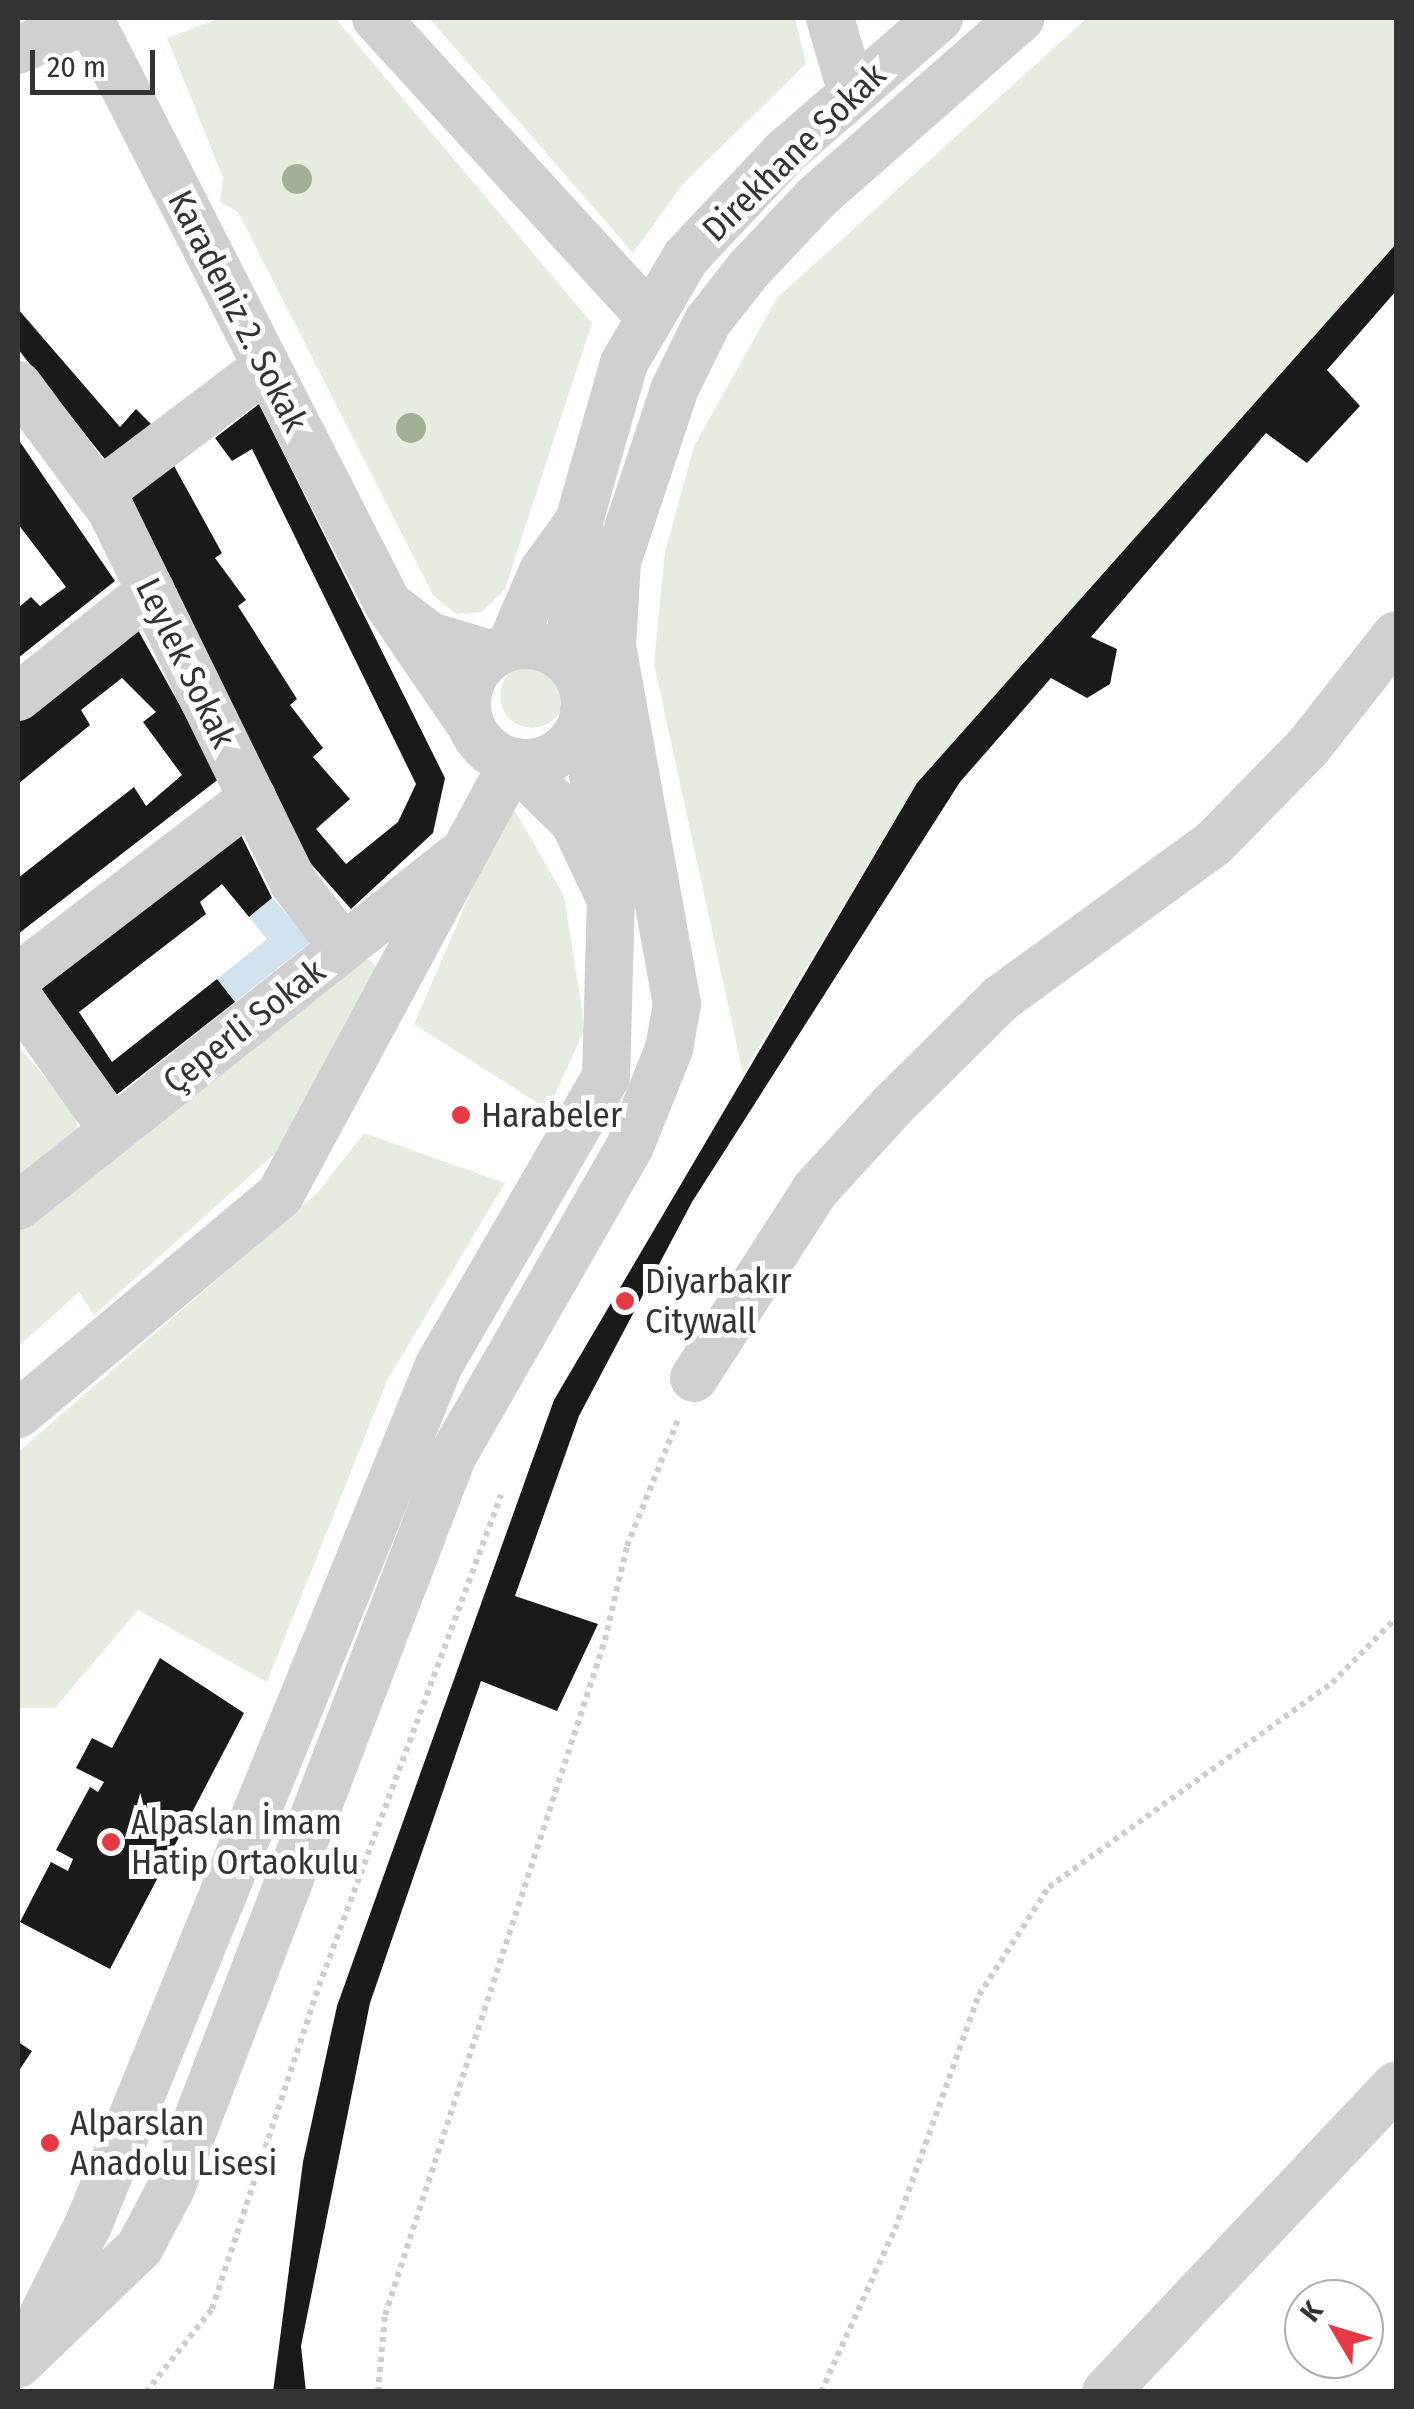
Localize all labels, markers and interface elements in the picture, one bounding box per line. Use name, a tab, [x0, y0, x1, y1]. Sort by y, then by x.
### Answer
scale bar	[35, 30, 160, 92]
text: 20 m	[47, 49, 106, 85]
street label: Direkhane Sokak	[694, 54, 894, 250]
street label: Karadeniz 2. Sokak	[159, 183, 317, 439]
street label: Leylek Sokak	[127, 571, 245, 755]
street label: Çeperli Sokak	[155, 950, 333, 1102]
place label: Harabeler	[481, 1094, 622, 1136]
marker: Harabeler	[450, 1104, 472, 1126]
place label: Diyarbakır Citywall	[645, 1260, 791, 1342]
marker: Diyarbakır Citywall	[614, 1290, 636, 1312]
place label: Alpaslan İmam Hatip Ortaokulu	[131, 1801, 359, 1883]
marker: Alpaslan İmam Hatip Ortaokulu	[100, 1831, 122, 1853]
place label: Alparslan Anadolu Lisesi	[70, 2102, 277, 2184]
marker: Alparslan Anadolu Lisesi	[39, 2132, 61, 2154]
north arrow	[1284, 2279, 1384, 2379]
text: K	[1294, 2295, 1330, 2328]

